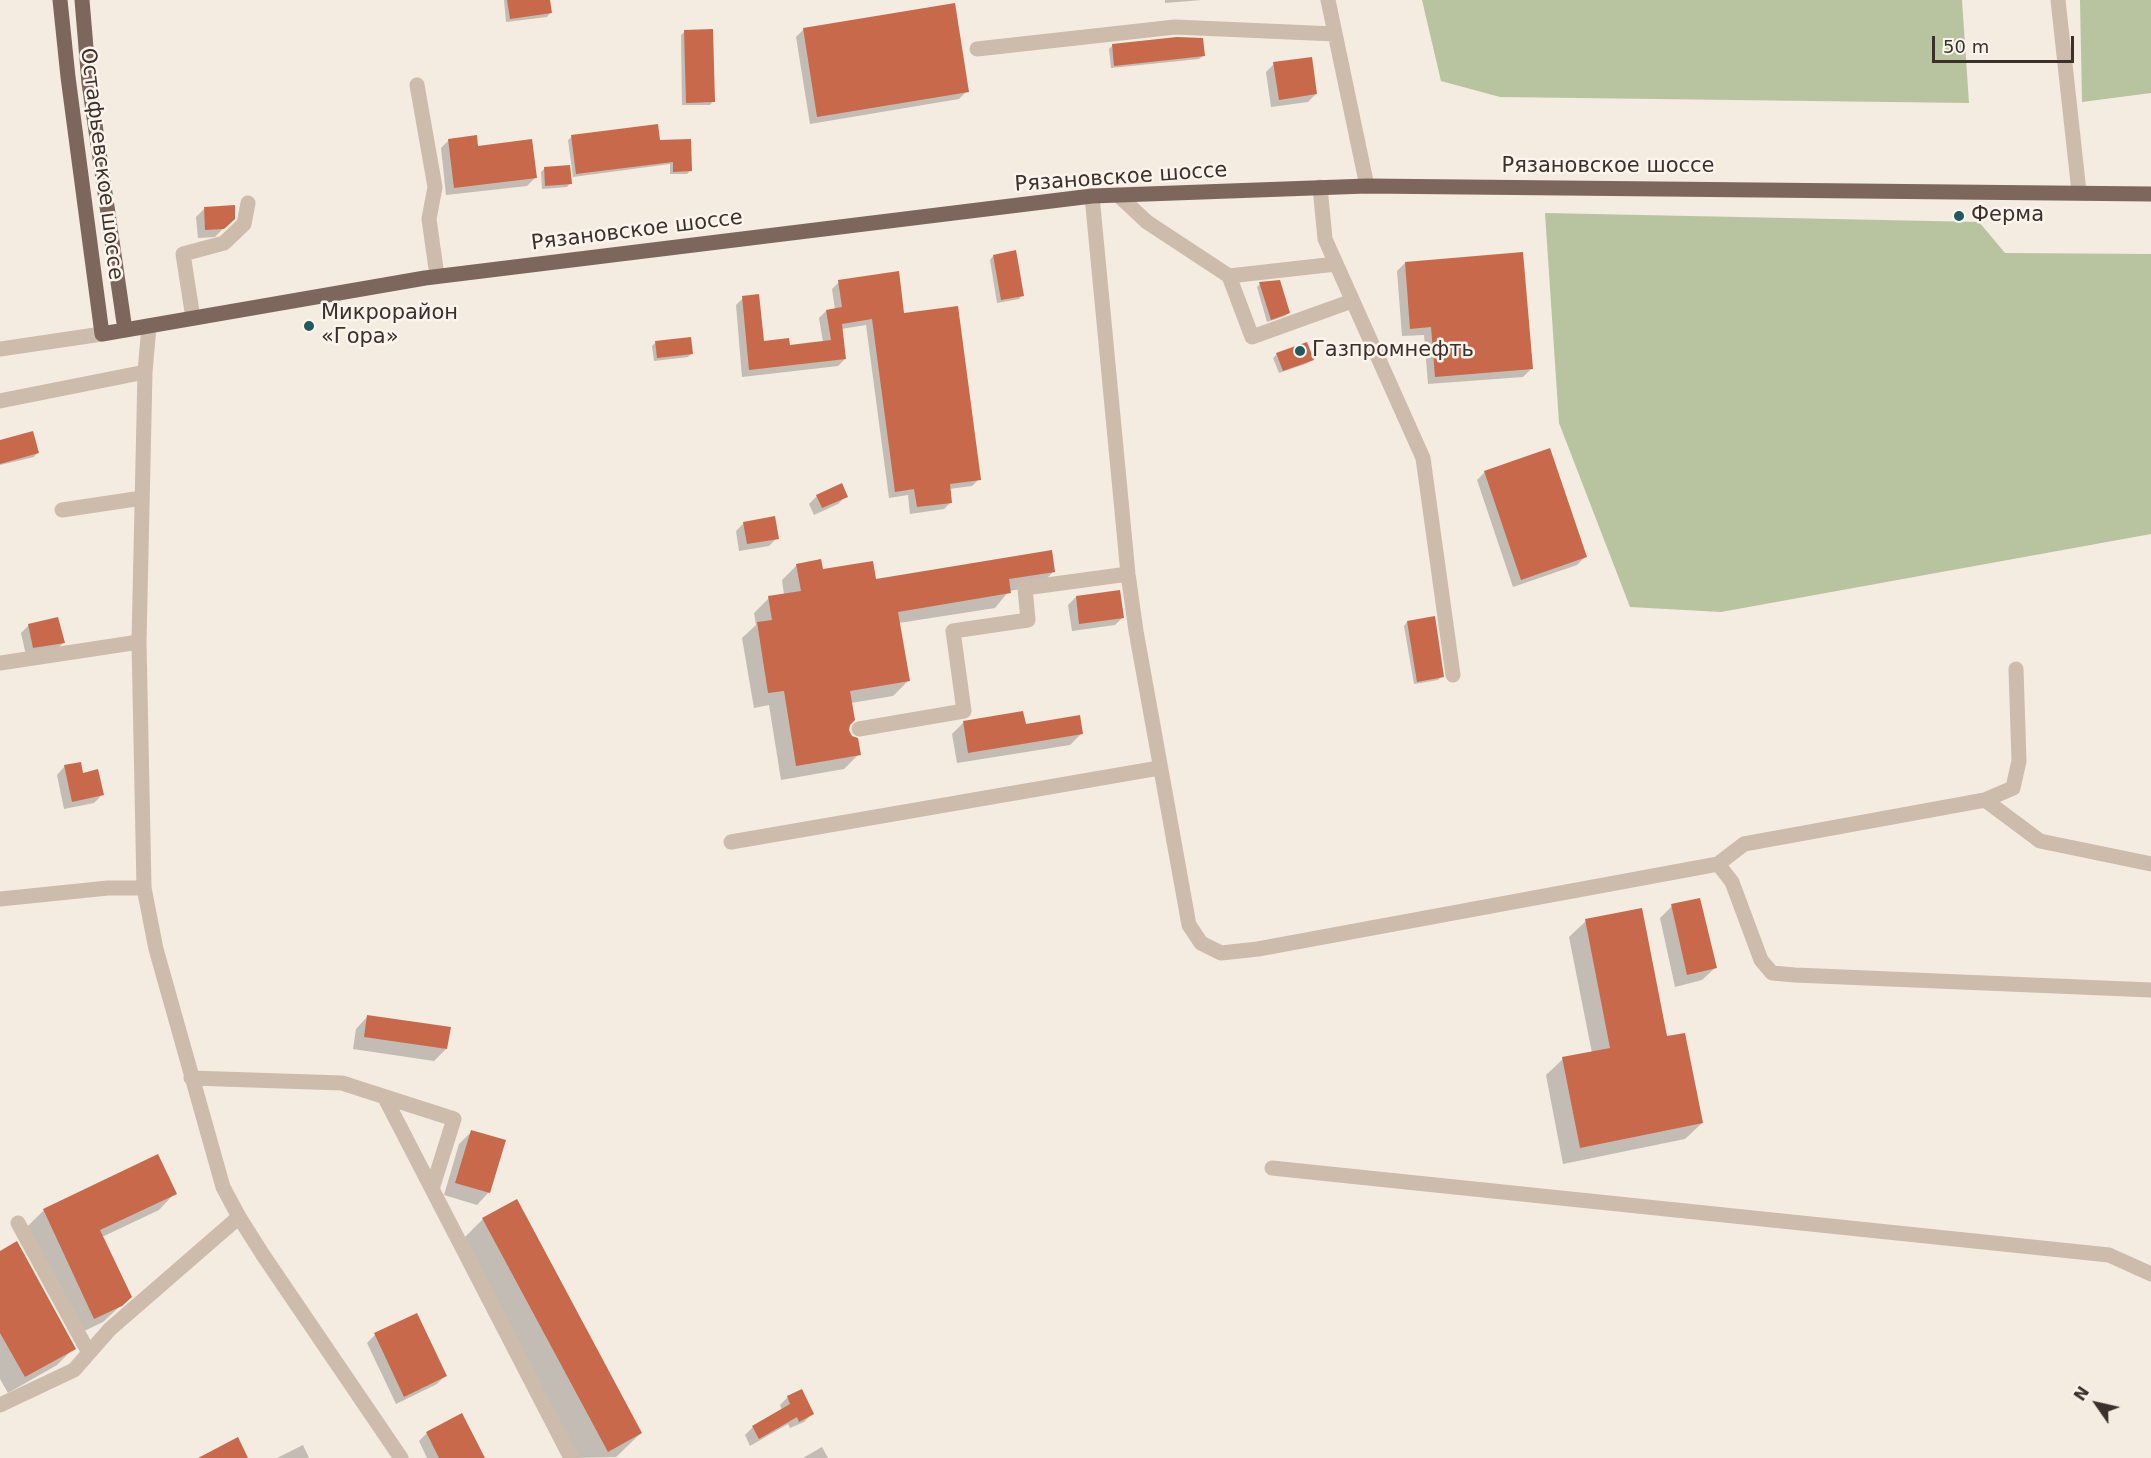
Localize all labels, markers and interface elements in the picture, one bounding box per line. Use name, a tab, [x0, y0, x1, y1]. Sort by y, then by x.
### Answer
scale bar	[1935, 24, 2078, 62]
text: 50 m	[1943, 36, 1989, 57]
street label: Остафьевское шоссе	[74, 47, 128, 281]
street label: Рязановское шоссе	[1501, 154, 1715, 180]
street label: Рязановское шоссе	[1014, 158, 1228, 198]
place label: Ферма	[1971, 203, 2044, 229]
street label: Рязановское шоссе	[530, 206, 744, 256]
marker: Ферма	[1952, 209, 1966, 223]
place label: Микрорайон «Гора»	[321, 301, 458, 351]
marker: Микрорайон «Гора»	[302, 319, 316, 333]
place label: Газпромнефть	[1312, 338, 1474, 364]
marker: Газпромнефть	[1293, 344, 1307, 358]
north arrow	[2067, 1374, 2127, 1434]
text: N	[2070, 1383, 2093, 1405]

